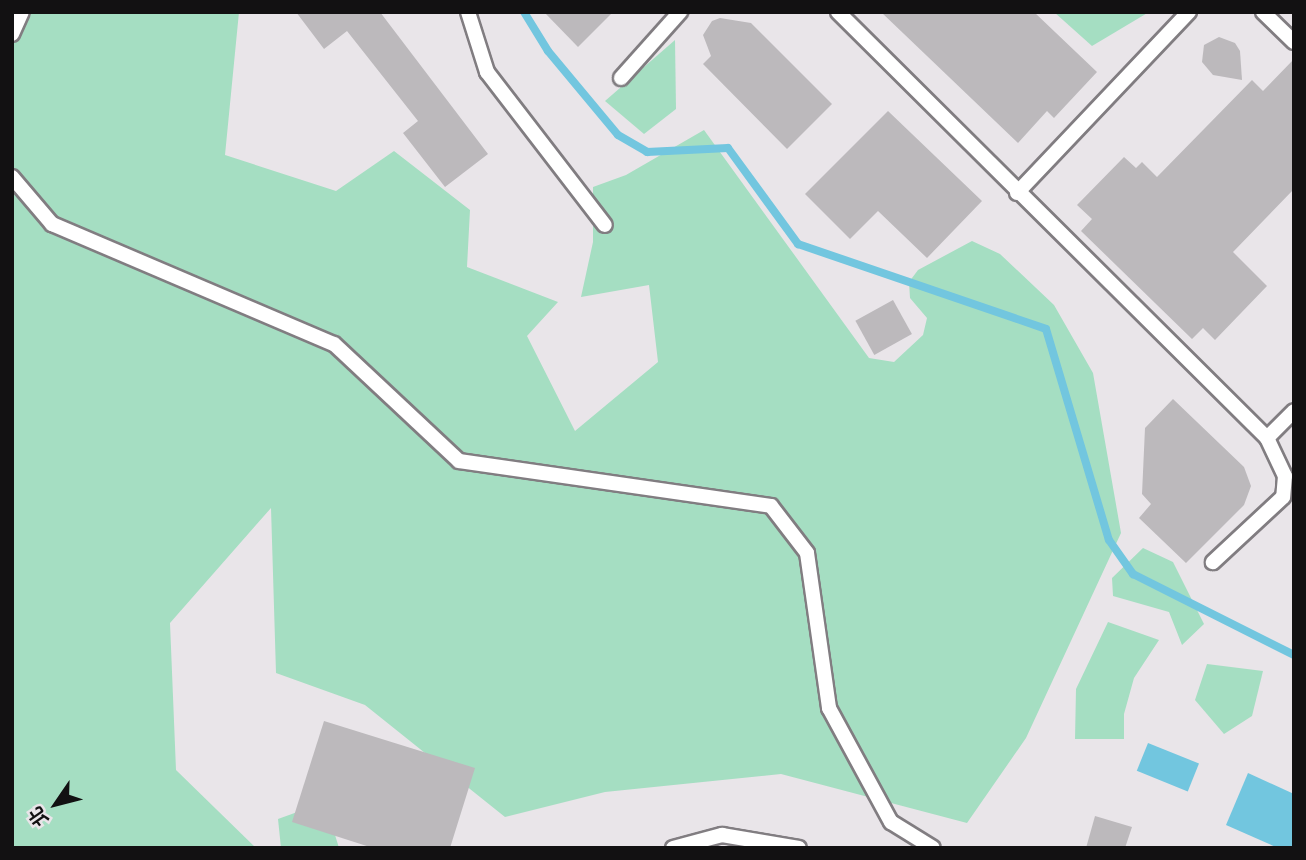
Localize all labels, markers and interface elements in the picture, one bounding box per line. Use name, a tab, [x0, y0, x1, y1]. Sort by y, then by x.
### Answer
north arrow	[21, 769, 91, 839]
text: 北	[22, 801, 55, 832]

